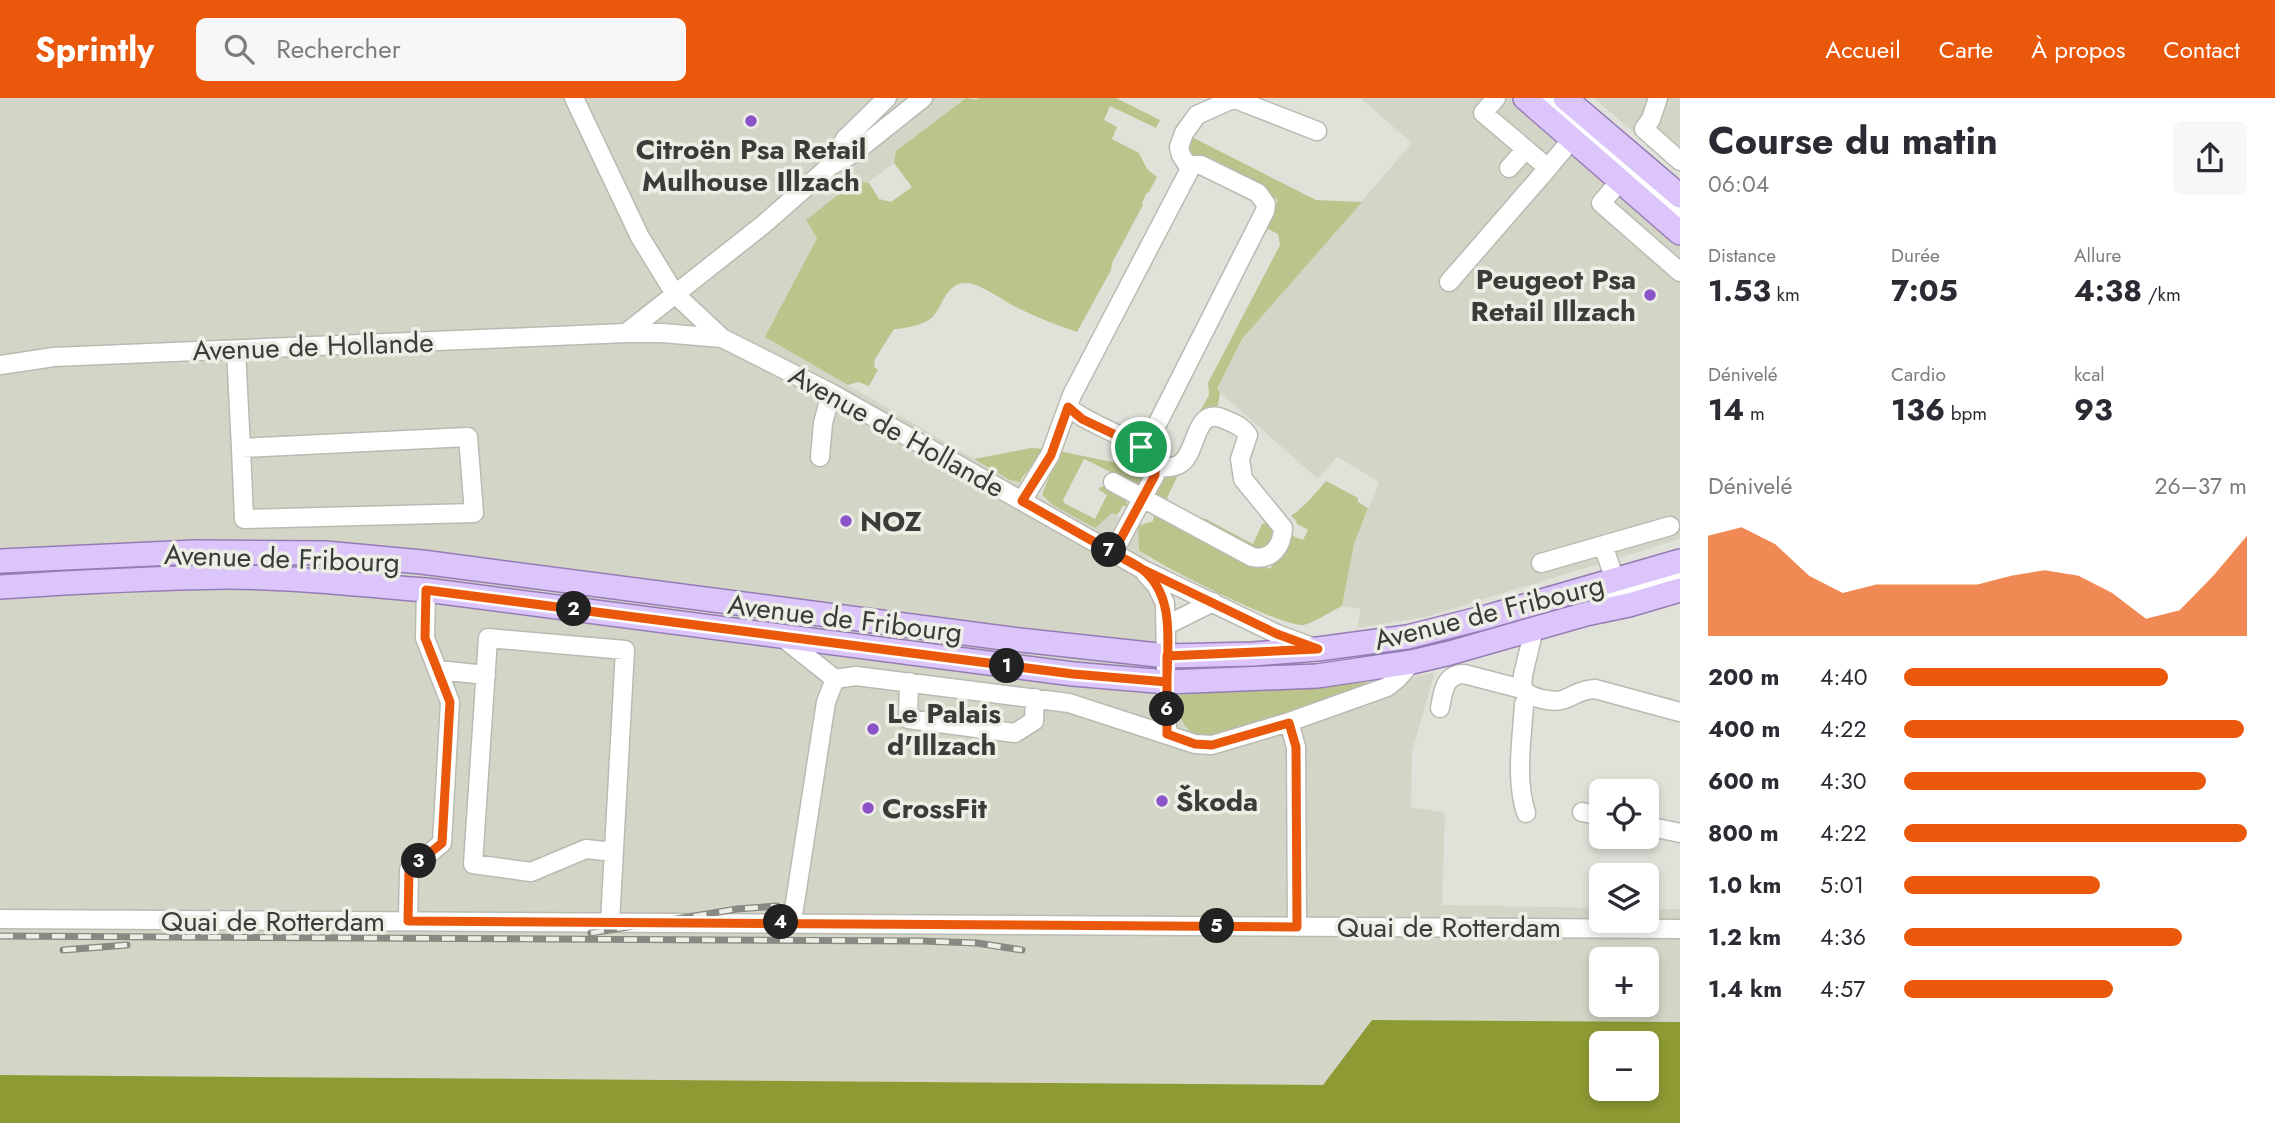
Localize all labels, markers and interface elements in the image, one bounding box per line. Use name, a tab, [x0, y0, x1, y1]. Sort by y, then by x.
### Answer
search box	[196, 18, 686, 81]
text: Sprintly	[35, 26, 154, 73]
icon: search	[220, 30, 258, 68]
text: Rechercher	[276, 30, 401, 68]
text: Accueil	[1825, 32, 1901, 67]
text: Carte	[1939, 32, 1993, 67]
text: À propos	[2031, 32, 2125, 67]
text: Contact	[2163, 32, 2240, 67]
marker: Citroën Psa Retail Mulhouse Illzach	[743, 113, 759, 129]
text: Course du matin	[1708, 113, 1998, 168]
button: share	[2173, 121, 2247, 195]
place label: Citroën Psa Retail Mulhouse Illzach	[636, 129, 866, 202]
text: 06:04	[1708, 167, 1769, 201]
text: Distance	[1708, 242, 1776, 269]
text: Durée	[1891, 242, 1940, 269]
text: Allure	[2074, 242, 2121, 269]
place label: Peugeot Psa Retail Illzach	[1471, 259, 1636, 332]
text: 1.53	[1708, 269, 1771, 312]
text: 7:05	[1891, 269, 1958, 312]
text: 4:38	[2074, 269, 2142, 312]
text: km	[1771, 281, 1800, 308]
text: /km	[2142, 281, 2181, 308]
marker: Peugeot Psa Retail Illzach	[1642, 287, 1658, 303]
street label: Avenue de Hollande	[192, 322, 434, 371]
street label: Avenue de Hollande	[781, 355, 1012, 508]
text: Dénivelé	[1708, 361, 1778, 388]
text: Cardio	[1891, 361, 1946, 388]
text: kcal	[2074, 361, 2105, 388]
text: 14	[1708, 388, 1744, 431]
text: 136	[1891, 388, 1945, 431]
text: 93	[2074, 388, 2113, 431]
text: m	[1744, 400, 1765, 427]
text: bpm	[1945, 400, 1987, 427]
pin	[1111, 417, 1171, 477]
icon: arrive	[1122, 428, 1160, 466]
text: Dénivelé	[1708, 469, 1792, 503]
text: 26–37 m	[2155, 469, 2247, 503]
place label: NOZ	[860, 501, 922, 542]
marker: NOZ	[838, 513, 854, 529]
pin: 7	[1092, 532, 1126, 568]
street label: Avenue de Fribourg	[163, 534, 401, 583]
text: 7	[1103, 536, 1114, 563]
street label: Avenue de Fribourg	[1370, 564, 1608, 661]
street label: Avenue de Fribourg	[725, 584, 964, 653]
pin: 2	[556, 592, 592, 626]
text: 2	[567, 595, 580, 622]
pin: 1	[990, 648, 1024, 684]
text: 1	[1002, 652, 1011, 679]
text: 200 m	[1708, 660, 1779, 694]
text: 4:40	[1820, 660, 1868, 694]
pin: 6	[1150, 692, 1184, 726]
place label: Le Palais d'Illzach	[887, 693, 1001, 766]
text: 6	[1160, 695, 1173, 722]
text: 400 m	[1708, 712, 1780, 746]
text: 4:22	[1820, 712, 1866, 746]
marker: Le Palais d'Illzach	[865, 721, 881, 737]
text: 600 m	[1708, 764, 1780, 798]
text: 4:30	[1820, 764, 1867, 798]
map controls	[1589, 779, 1659, 1101]
button: locate	[1589, 779, 1659, 849]
place label: Škoda	[1176, 781, 1258, 822]
place label: CrossFit	[882, 788, 987, 829]
marker: Škoda	[1154, 793, 1170, 809]
marker: CrossFit	[860, 800, 876, 816]
text: 800 m	[1708, 816, 1779, 850]
text: 4:22	[1820, 816, 1866, 850]
pin: 3	[402, 844, 436, 878]
text: 3	[413, 847, 424, 874]
button: layers	[1589, 863, 1659, 933]
text: 1.0 km	[1708, 868, 1781, 902]
text: 5:01	[1820, 868, 1864, 902]
street label: Quai de Rotterdam	[161, 901, 385, 942]
pin: 4	[764, 904, 798, 940]
street label: Quai de Rotterdam	[1337, 907, 1561, 948]
text: 4	[774, 908, 787, 935]
pin: 5	[1200, 908, 1234, 944]
text: 5	[1210, 912, 1223, 939]
text: 1.2 km	[1708, 920, 1781, 954]
text: 4:36	[1820, 920, 1866, 954]
button: +	[1589, 947, 1659, 1017]
text: 1.4 km	[1708, 972, 1782, 1006]
text: 4:57	[1820, 972, 1865, 1006]
button: −	[1589, 1031, 1659, 1101]

